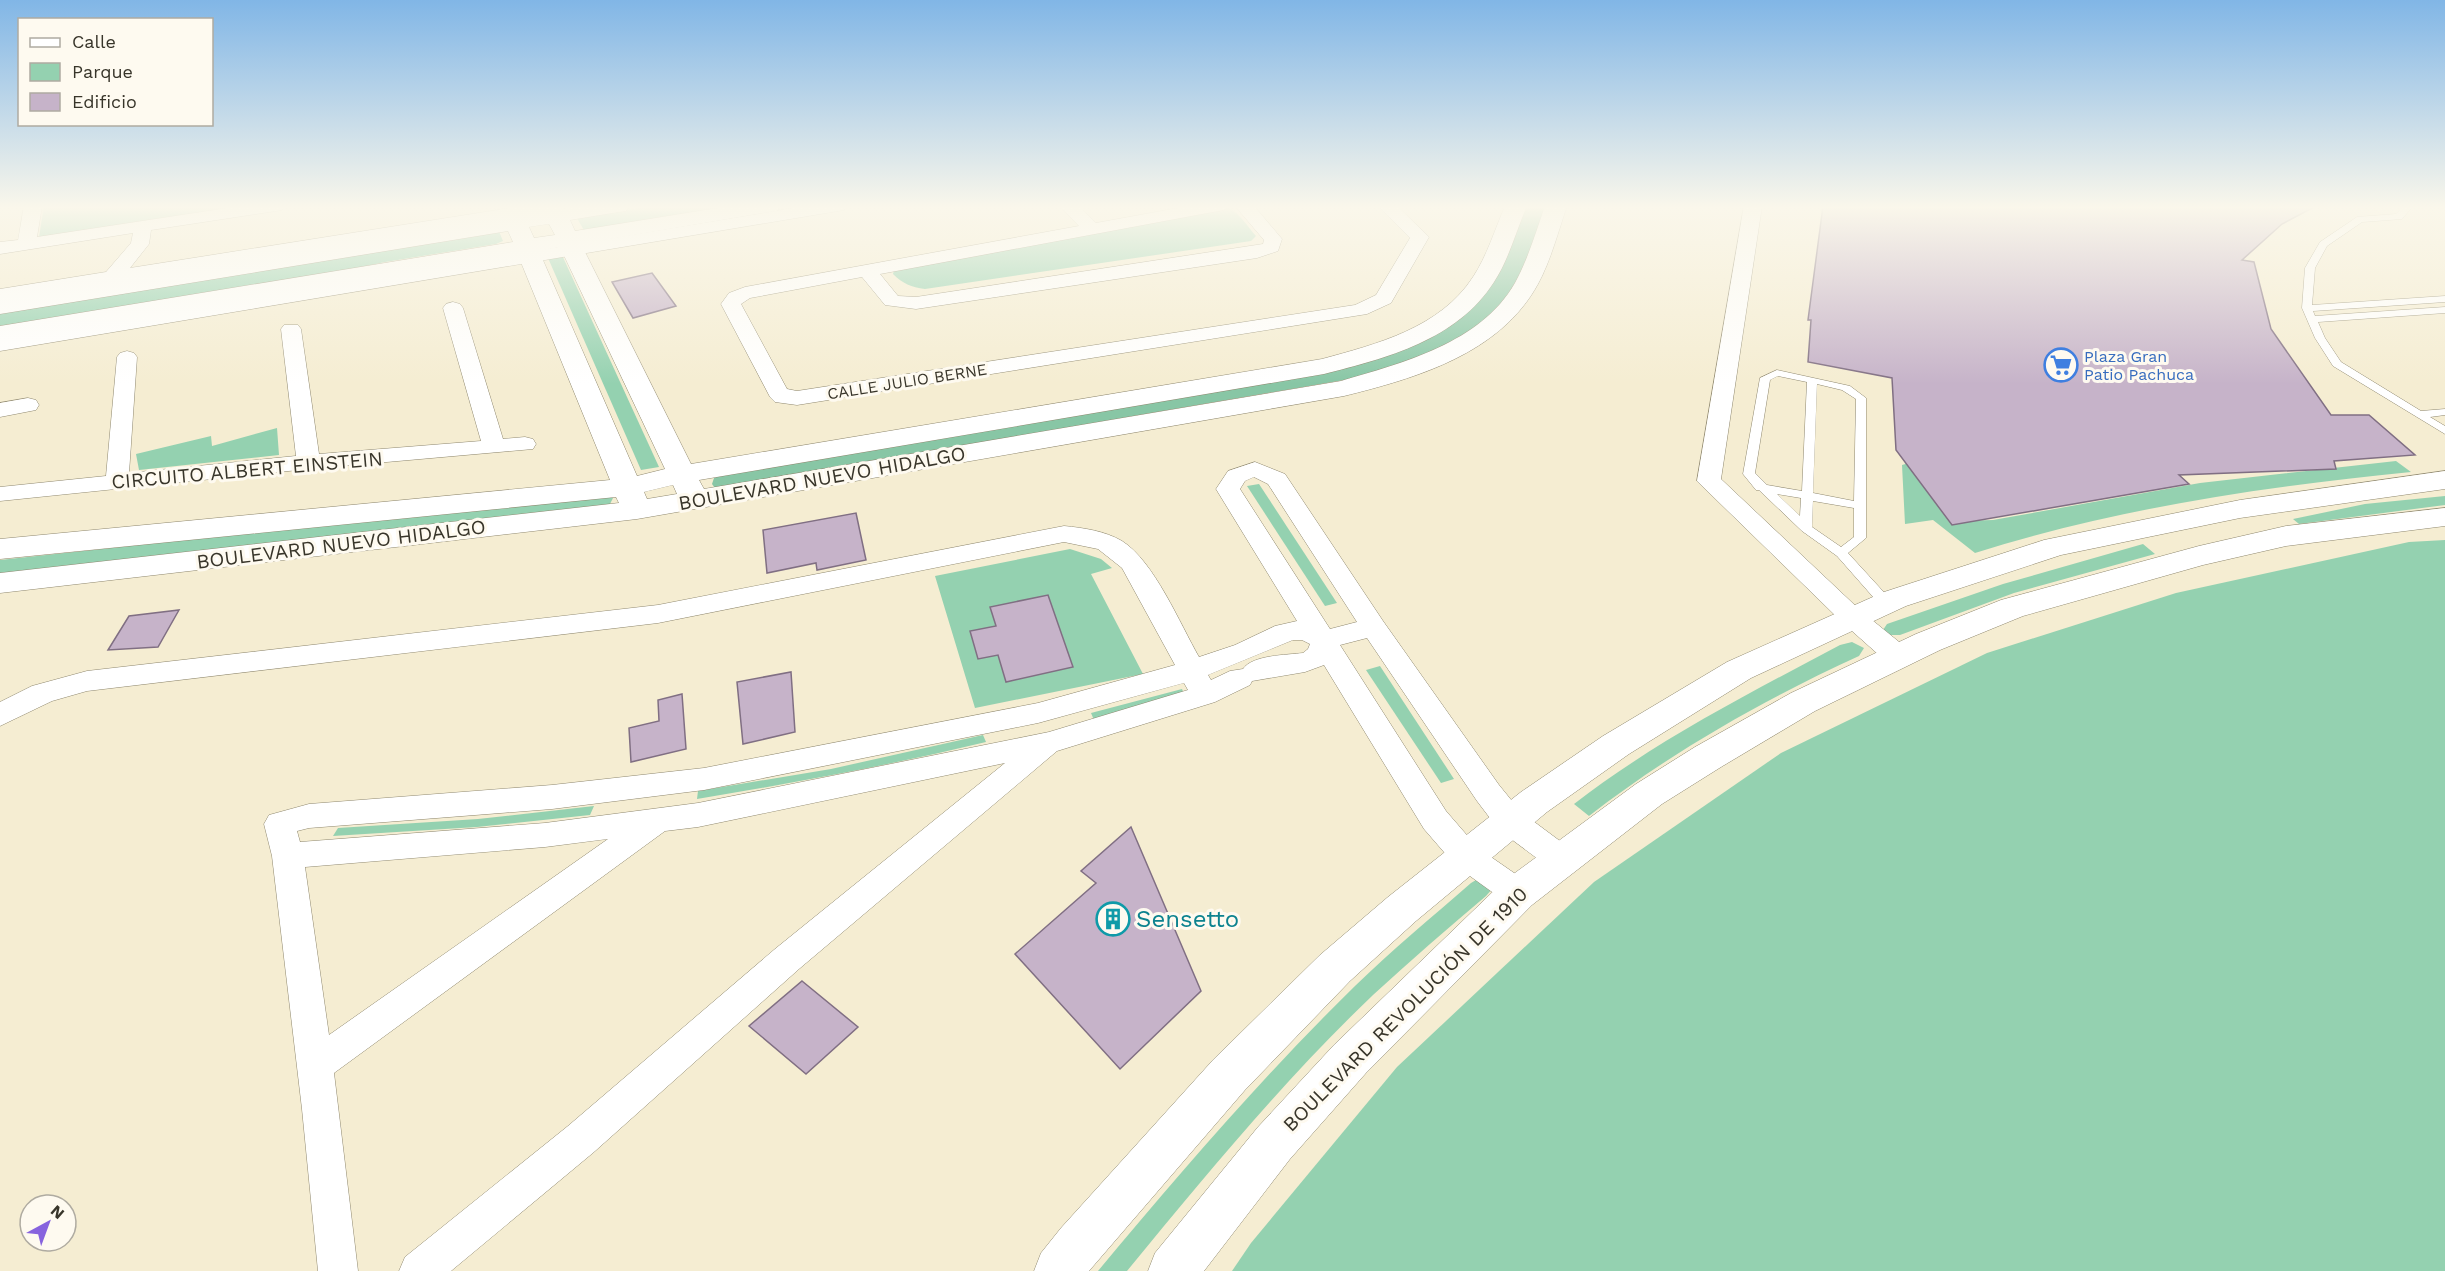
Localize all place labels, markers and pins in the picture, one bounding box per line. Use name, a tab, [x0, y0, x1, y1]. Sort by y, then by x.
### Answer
supermarket icon: Plaza Gran Patio Pachuca	[2043, 347, 2079, 383]
place label: Plaza Gran Patio Pachuca	[2084, 347, 2194, 384]
building icon: Sensetto	[1095, 901, 1131, 937]
place label: Sensetto	[1136, 905, 1239, 933]

